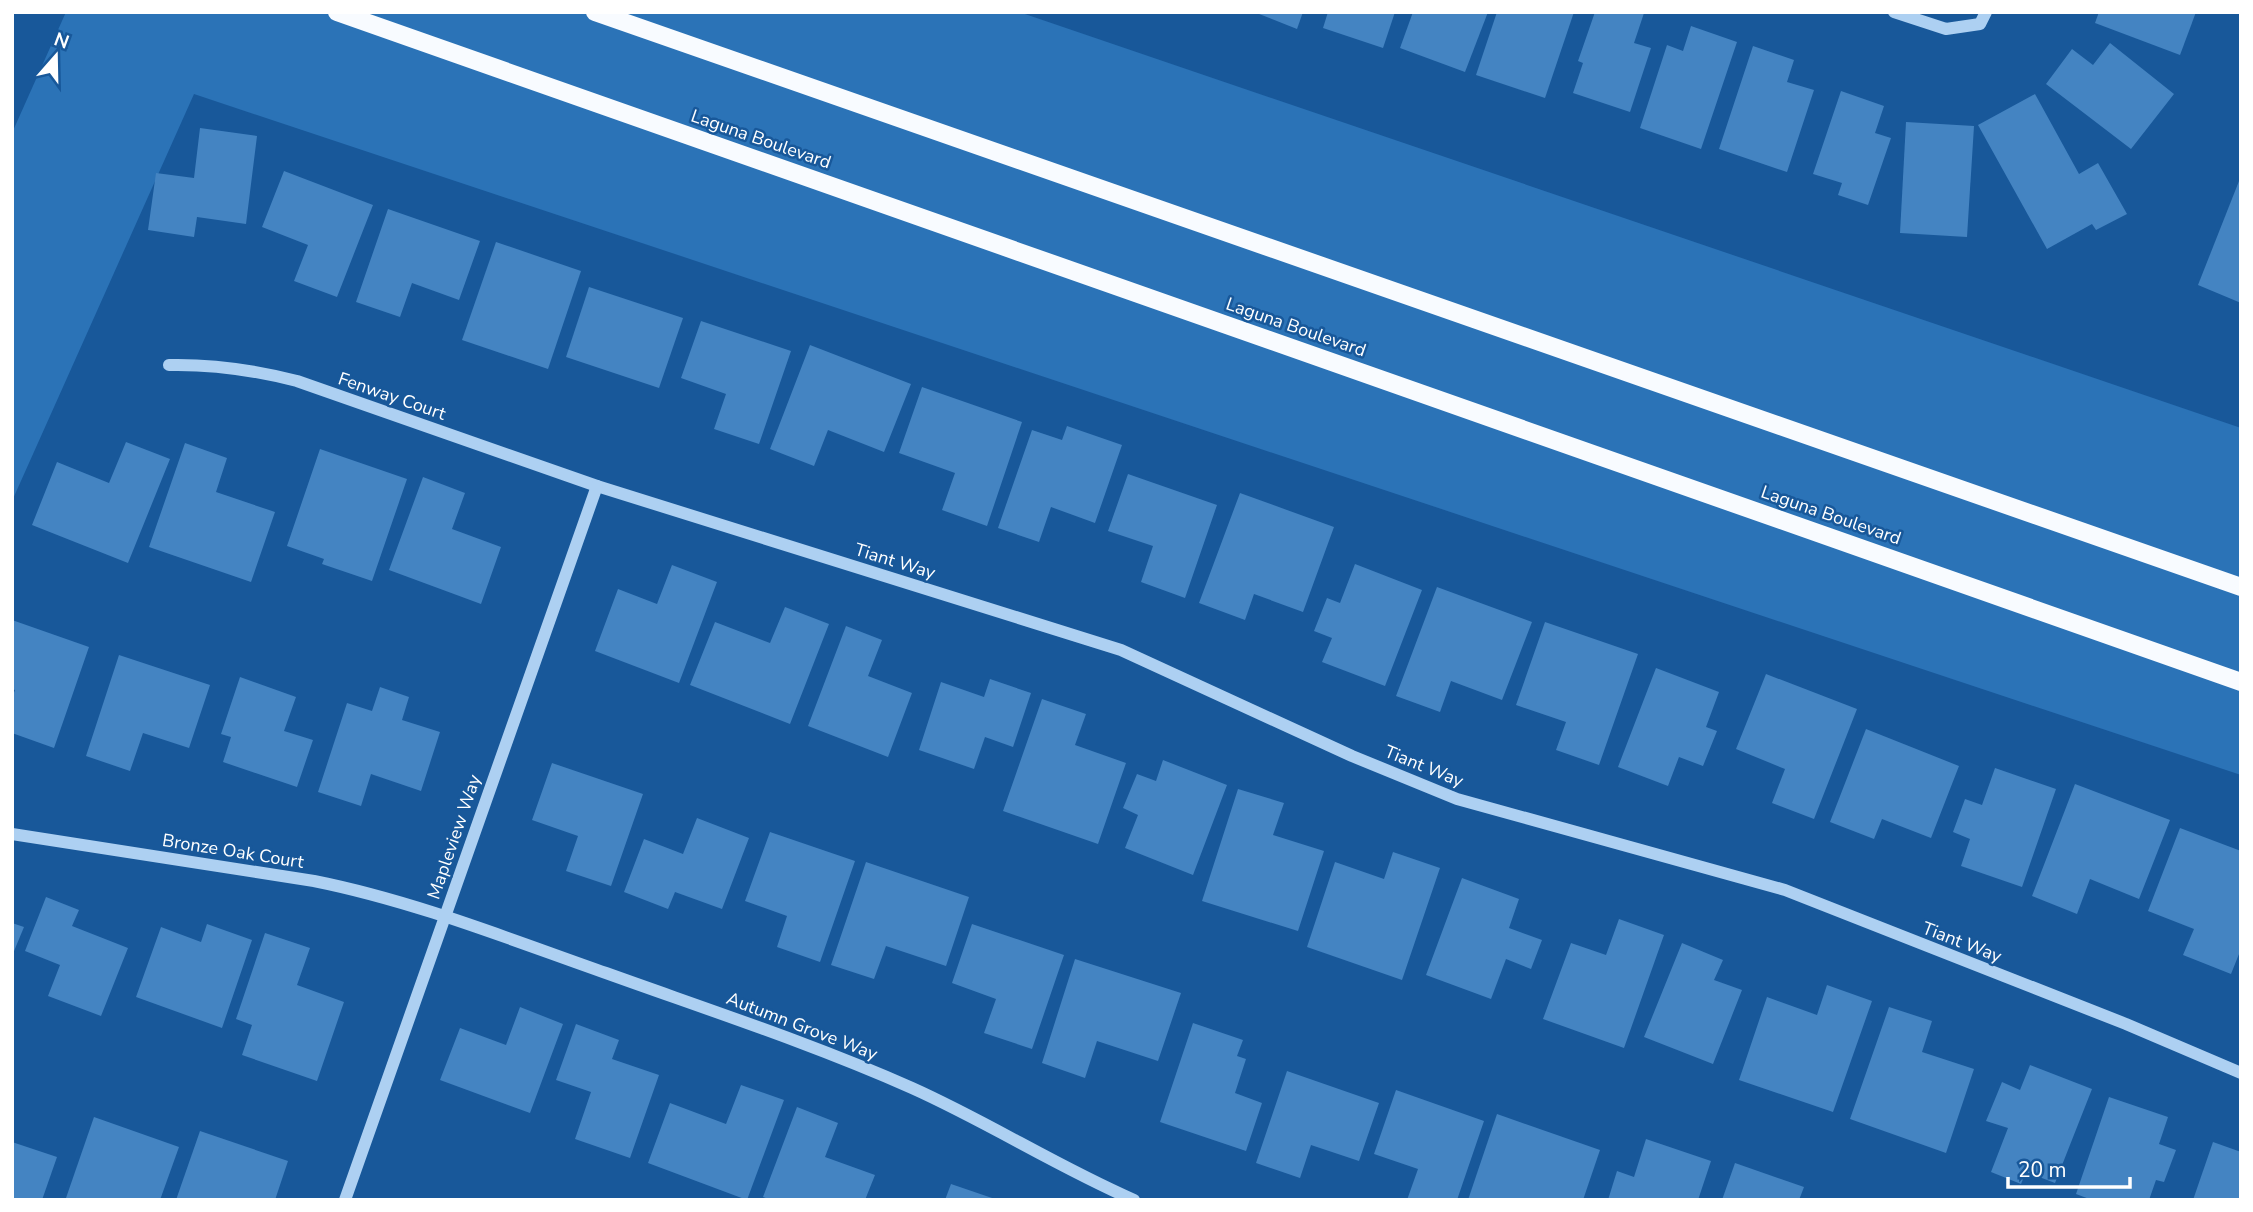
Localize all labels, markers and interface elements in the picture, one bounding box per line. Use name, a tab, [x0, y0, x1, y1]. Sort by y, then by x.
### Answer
north arrow	[21, 21, 91, 91]
text: N	[50, 26, 73, 56]
street label: Laguna Boulevard	[688, 104, 834, 174]
street label: Laguna Boulevard	[1223, 292, 1369, 362]
street label: Fenway Court	[335, 366, 450, 426]
street label: Laguna Boulevard	[1758, 480, 1904, 550]
street label: Tiant Way	[852, 537, 939, 585]
street label: Tiant Way	[1381, 739, 1468, 793]
street label: Mapleview Way	[421, 771, 487, 902]
street label: Bronze Oak Court	[161, 828, 306, 874]
street label: Tiant Way	[1919, 916, 2006, 968]
street label: Autumn Grove Way	[723, 986, 882, 1066]
scale bar	[2008, 1146, 2130, 1190]
text: 20 m	[2018, 1156, 2067, 1184]

